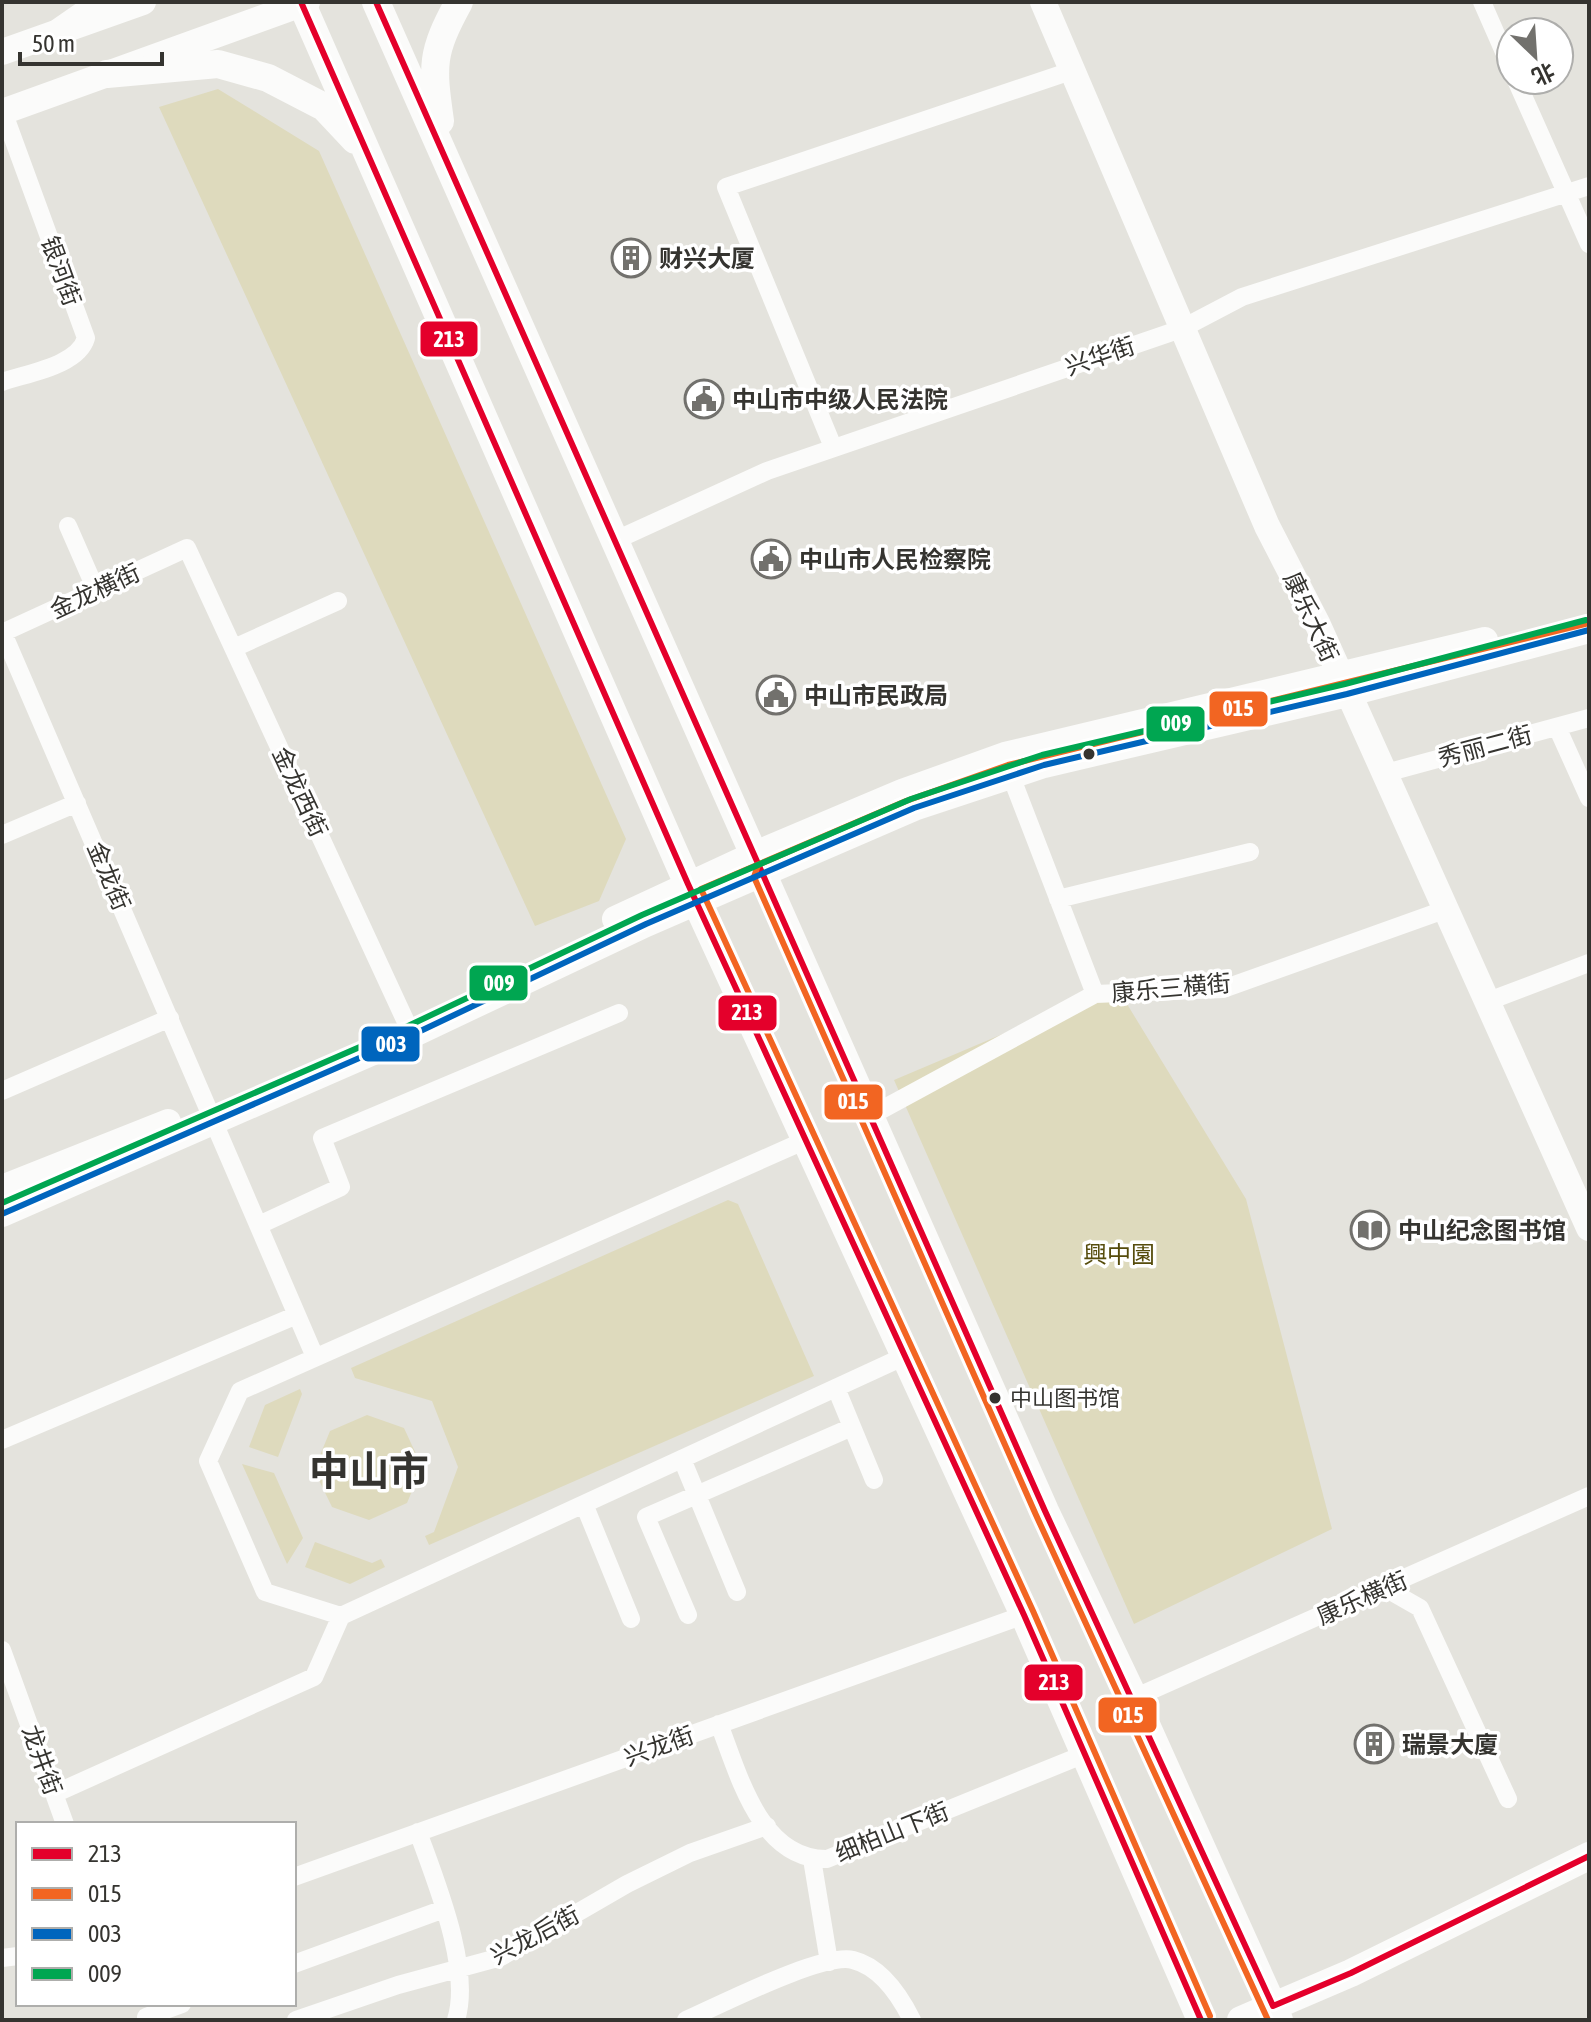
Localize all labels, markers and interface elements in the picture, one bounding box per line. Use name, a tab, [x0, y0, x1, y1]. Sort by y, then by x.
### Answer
scale bar	[20, 16, 162, 66]
north arrow	[1495, 16, 1575, 96]
text: 50 m	[32, 30, 75, 57]
text: 北	[1528, 58, 1559, 91]
street label: 银河街	[36, 233, 86, 309]
building icon: 财兴大厦	[610, 237, 652, 279]
place label: 财兴大厦	[659, 245, 755, 272]
line badge: 213	[419, 320, 479, 358]
text: 213	[433, 326, 465, 352]
street label: 兴华街	[1062, 332, 1138, 380]
public building icon: 中山市中级人民法院	[683, 378, 725, 420]
place label: 中山市中级人民法院	[732, 386, 948, 413]
public building icon: 中山市人民检察院	[750, 538, 792, 580]
place label: 中山市人民检察院	[799, 546, 991, 573]
street label: 金龙横街	[46, 558, 144, 624]
street label: 康乐大街	[1278, 568, 1344, 666]
public building icon: 中山市民政局	[755, 674, 797, 716]
place label: 中山市民政局	[804, 682, 948, 709]
line badge: 015	[1208, 690, 1269, 728]
text: 015	[1222, 695, 1254, 721]
line badge: 009	[1145, 705, 1206, 743]
text: 009	[1160, 710, 1192, 736]
street label: 秀丽二街	[1435, 721, 1535, 771]
street label: 金龙西街	[267, 743, 333, 841]
unlabelled marker	[1081, 746, 1097, 762]
street label: 金龙街	[83, 838, 135, 914]
line badge: 009	[468, 964, 529, 1002]
street label: 康乐三横街	[1110, 969, 1232, 1007]
text: 009	[483, 970, 515, 996]
line badge: 213	[717, 994, 778, 1032]
text: 213	[731, 999, 763, 1025]
line badge: 003	[360, 1025, 421, 1063]
text: 003	[375, 1031, 407, 1057]
line badge: 015	[823, 1083, 884, 1121]
text: 015	[837, 1088, 869, 1114]
library icon: 中山纪念图书馆	[1349, 1209, 1391, 1251]
place label: 中山纪念图书馆	[1398, 1217, 1566, 1244]
park label: 興中園	[1083, 1241, 1155, 1268]
place label: 中山图书馆	[1010, 1385, 1120, 1411]
marker: 中山图书馆	[987, 1390, 1003, 1406]
district label: 中山市	[309, 1448, 429, 1493]
street label: 康乐横街	[1313, 1566, 1411, 1630]
line badge: 213	[1023, 1663, 1084, 1702]
text: 213	[1038, 1669, 1070, 1695]
line badge: 015	[1097, 1696, 1158, 1734]
text: 015	[1112, 1702, 1144, 1728]
street label: 兴龙街	[621, 1721, 697, 1771]
street label: 龙井街	[17, 1722, 67, 1798]
building icon: 瑞景大廈	[1353, 1723, 1395, 1765]
place label: 瑞景大廈	[1402, 1731, 1498, 1758]
street label: 细柏山下街	[831, 1797, 953, 1867]
legend	[16, 1822, 296, 2006]
text: 213	[88, 1840, 122, 1867]
text: 015	[88, 1880, 122, 1907]
street label: 兴龙后街	[486, 1901, 584, 1969]
text: 003	[88, 1920, 122, 1947]
text: 009	[88, 1960, 122, 1987]

